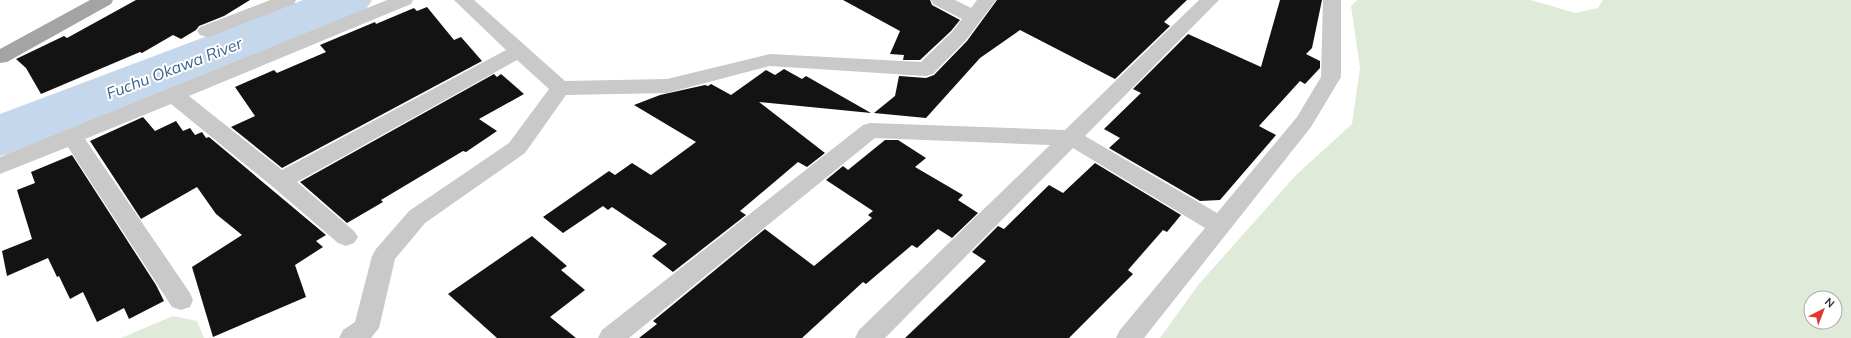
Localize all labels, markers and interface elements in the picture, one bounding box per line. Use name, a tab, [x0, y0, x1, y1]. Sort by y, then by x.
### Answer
water label: Fuchu Okawa River	[103, 32, 246, 103]
north arrow	[1803, 290, 1843, 330]
text: N	[1822, 295, 1837, 311]

